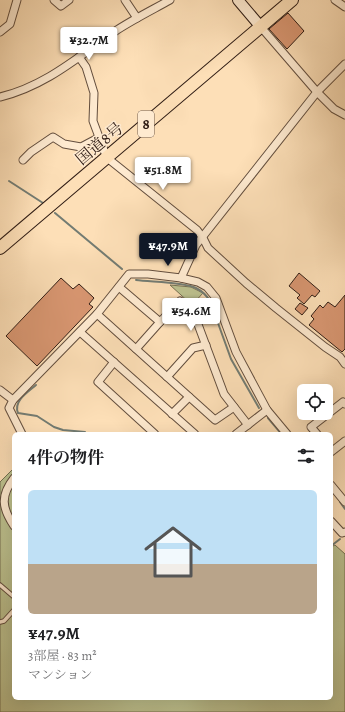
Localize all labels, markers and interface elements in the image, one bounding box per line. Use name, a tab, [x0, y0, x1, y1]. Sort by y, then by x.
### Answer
pin: ¥32.7M	[56, 27, 122, 61]
text: ¥32.7M	[69, 31, 109, 48]
road number: 8	[138, 111, 154, 137]
street label: 国道8号	[71, 117, 128, 170]
pin: ¥51.8M	[130, 157, 196, 191]
text: ¥51.8M	[144, 161, 182, 178]
pin: ¥47.9M	[135, 233, 201, 267]
text: ¥47.9M	[148, 237, 188, 254]
pin: ¥54.6M	[158, 298, 224, 332]
text: ¥54.6M	[171, 302, 211, 319]
map controls	[297, 384, 333, 420]
button: locate	[297, 384, 333, 420]
icon: filters	[295, 445, 317, 467]
text: 4件の物件	[28, 446, 104, 469]
icon: home	[137, 516, 209, 588]
text: ¥47.9M	[28, 622, 80, 645]
text: 3部屋 · 83 m²	[28, 647, 97, 664]
text: マンション	[28, 666, 92, 683]

